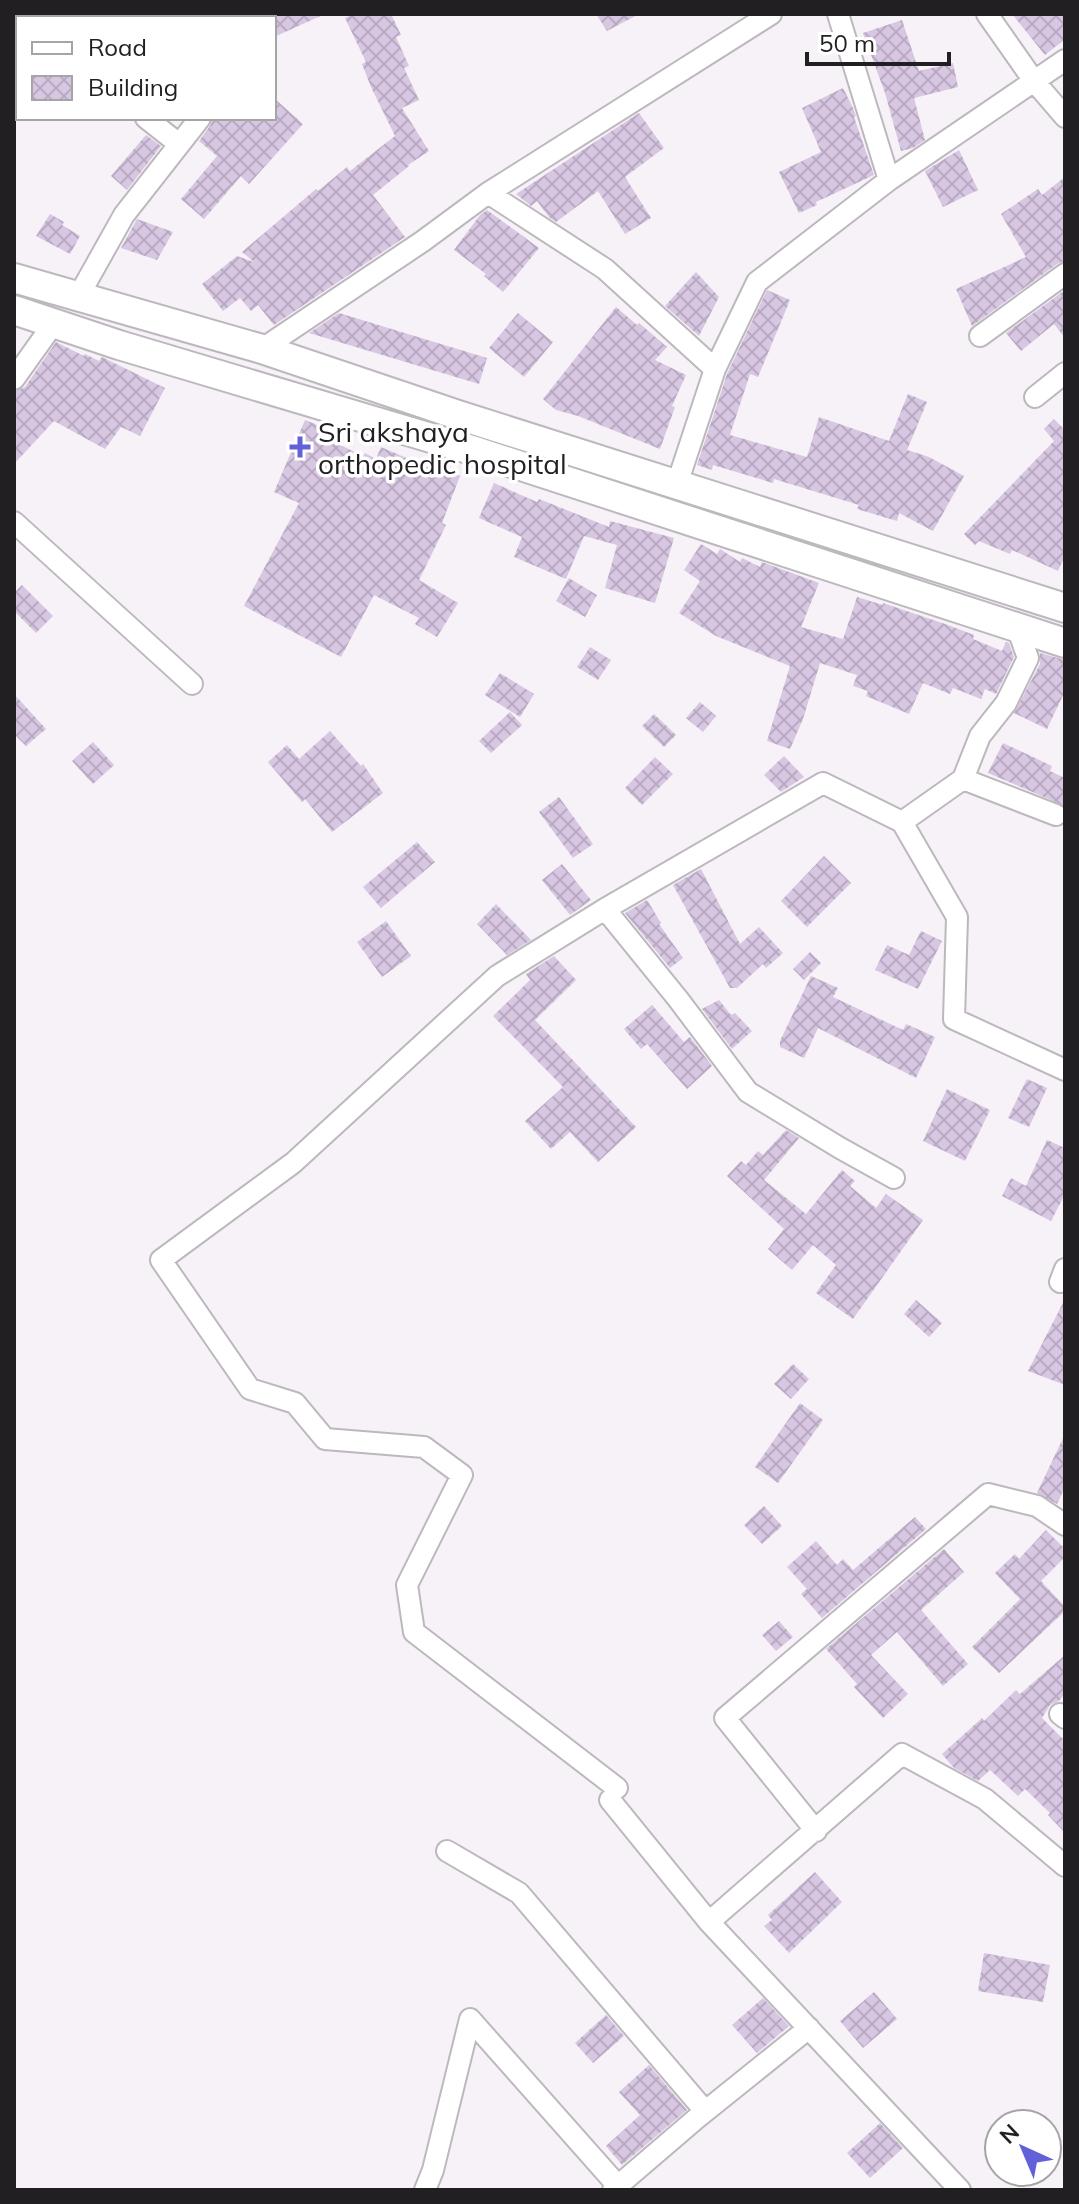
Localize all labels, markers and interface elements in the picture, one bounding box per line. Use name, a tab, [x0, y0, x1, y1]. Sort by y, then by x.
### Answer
legend	[16, 16, 276, 120]
scale bar	[807, 16, 949, 66]
text: 50 m	[819, 28, 875, 58]
text: Road	[88, 32, 147, 62]
text: Building	[88, 72, 178, 102]
place label: Sri akshaya orthopedic hospital	[318, 414, 567, 481]
marker: Sri akshaya orthopedic hospital	[289, 436, 311, 458]
north arrow	[983, 2108, 1063, 2188]
text: N	[993, 2118, 1025, 2149]

